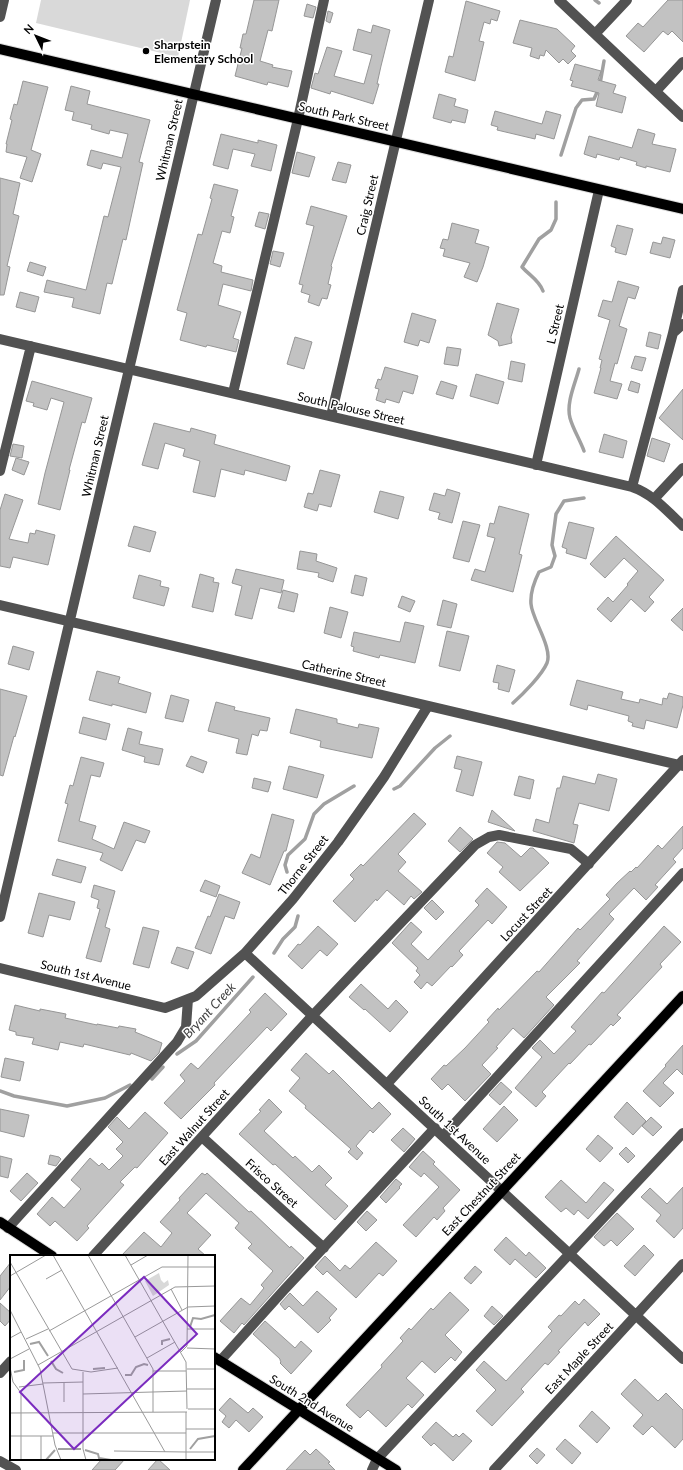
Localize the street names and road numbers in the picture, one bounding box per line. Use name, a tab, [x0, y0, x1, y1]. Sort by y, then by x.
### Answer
street label: Whitman Street	[152, 97, 186, 182]
street label: South Park Street	[297, 98, 391, 134]
street label: Craig Street	[353, 172, 381, 237]
street label: L Street	[543, 302, 567, 345]
street label: South Palouse Street	[296, 388, 407, 428]
street label: Whitman Street	[78, 413, 112, 498]
street label: Catherine Street	[300, 656, 388, 690]
street label: Thorne Street	[275, 831, 332, 898]
street label: Locust Street	[497, 883, 556, 944]
street label: South 1st Avenue	[39, 956, 133, 994]
street label: East Walnut Street	[156, 1085, 233, 1168]
street label: South 1st Avenue	[416, 1093, 494, 1167]
street label: East Chestnut Street	[439, 1149, 524, 1239]
street label: Frisco Street	[243, 1155, 302, 1211]
street label: East Maple Street	[542, 1318, 617, 1397]
street label: South 2nd Avenue	[267, 1371, 357, 1435]

